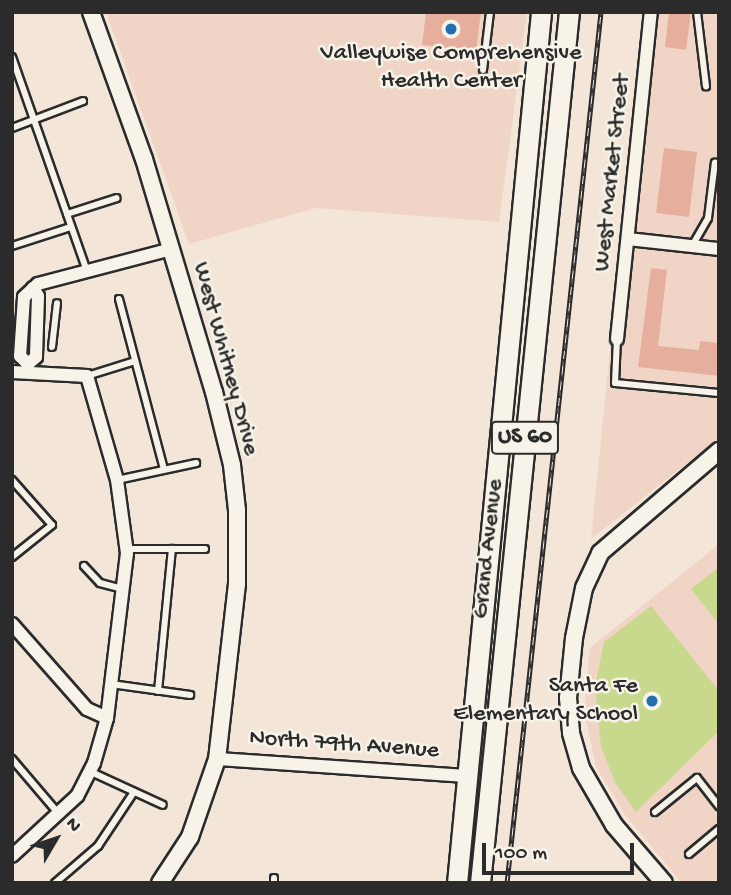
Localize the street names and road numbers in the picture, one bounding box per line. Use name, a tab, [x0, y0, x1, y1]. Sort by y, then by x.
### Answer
street label: West Market Street	[588, 73, 638, 273]
street label: West Whitney Drive	[185, 259, 265, 459]
road number: US 60	[490, 418, 560, 458]
street label: Grand Avenue	[467, 478, 511, 620]
street label: North 79th Avenue	[248, 724, 440, 766]

